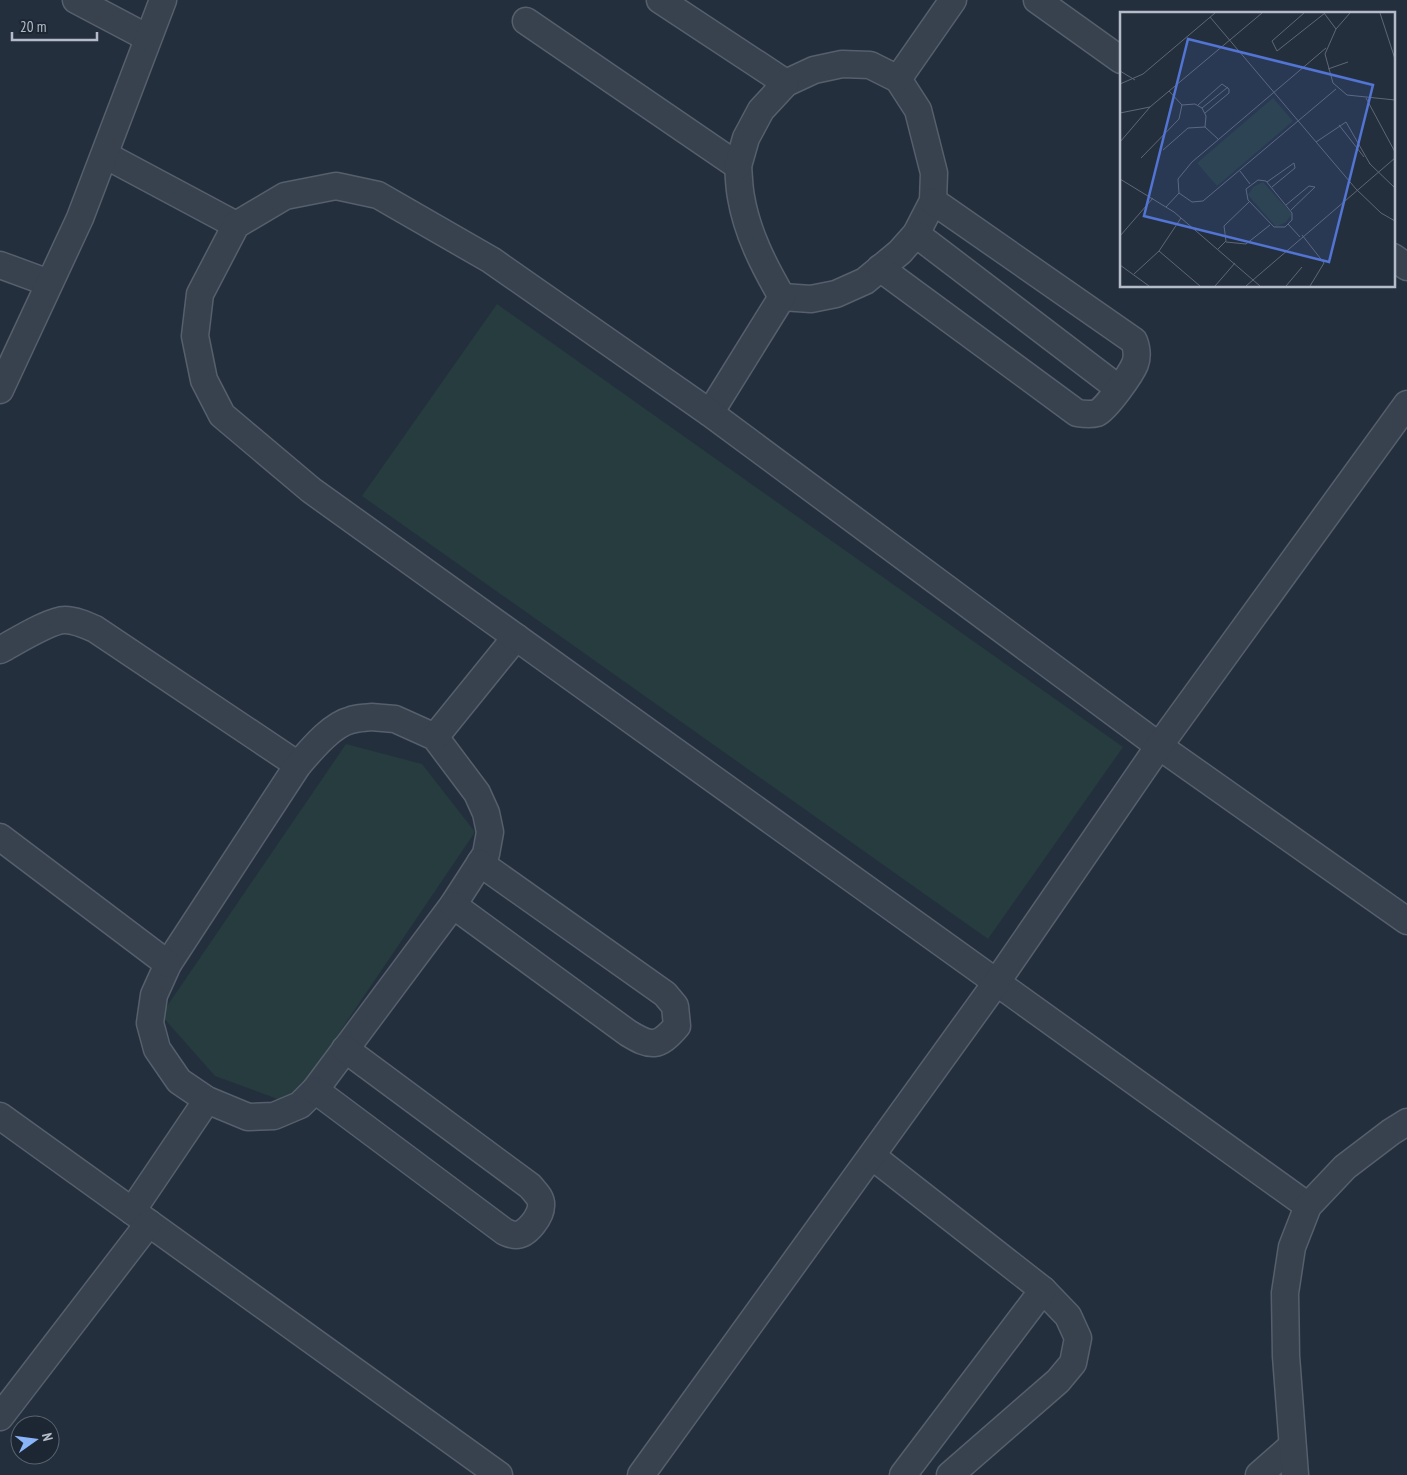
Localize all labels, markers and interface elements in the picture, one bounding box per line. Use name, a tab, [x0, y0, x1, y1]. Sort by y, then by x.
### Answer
scale bar	[12, 10, 98, 42]
inset map	[1120, 12, 1394, 288]
text: 20 m	[20, 17, 46, 36]
north arrow	[10, 1415, 60, 1465]
text: N	[38, 1431, 57, 1443]

